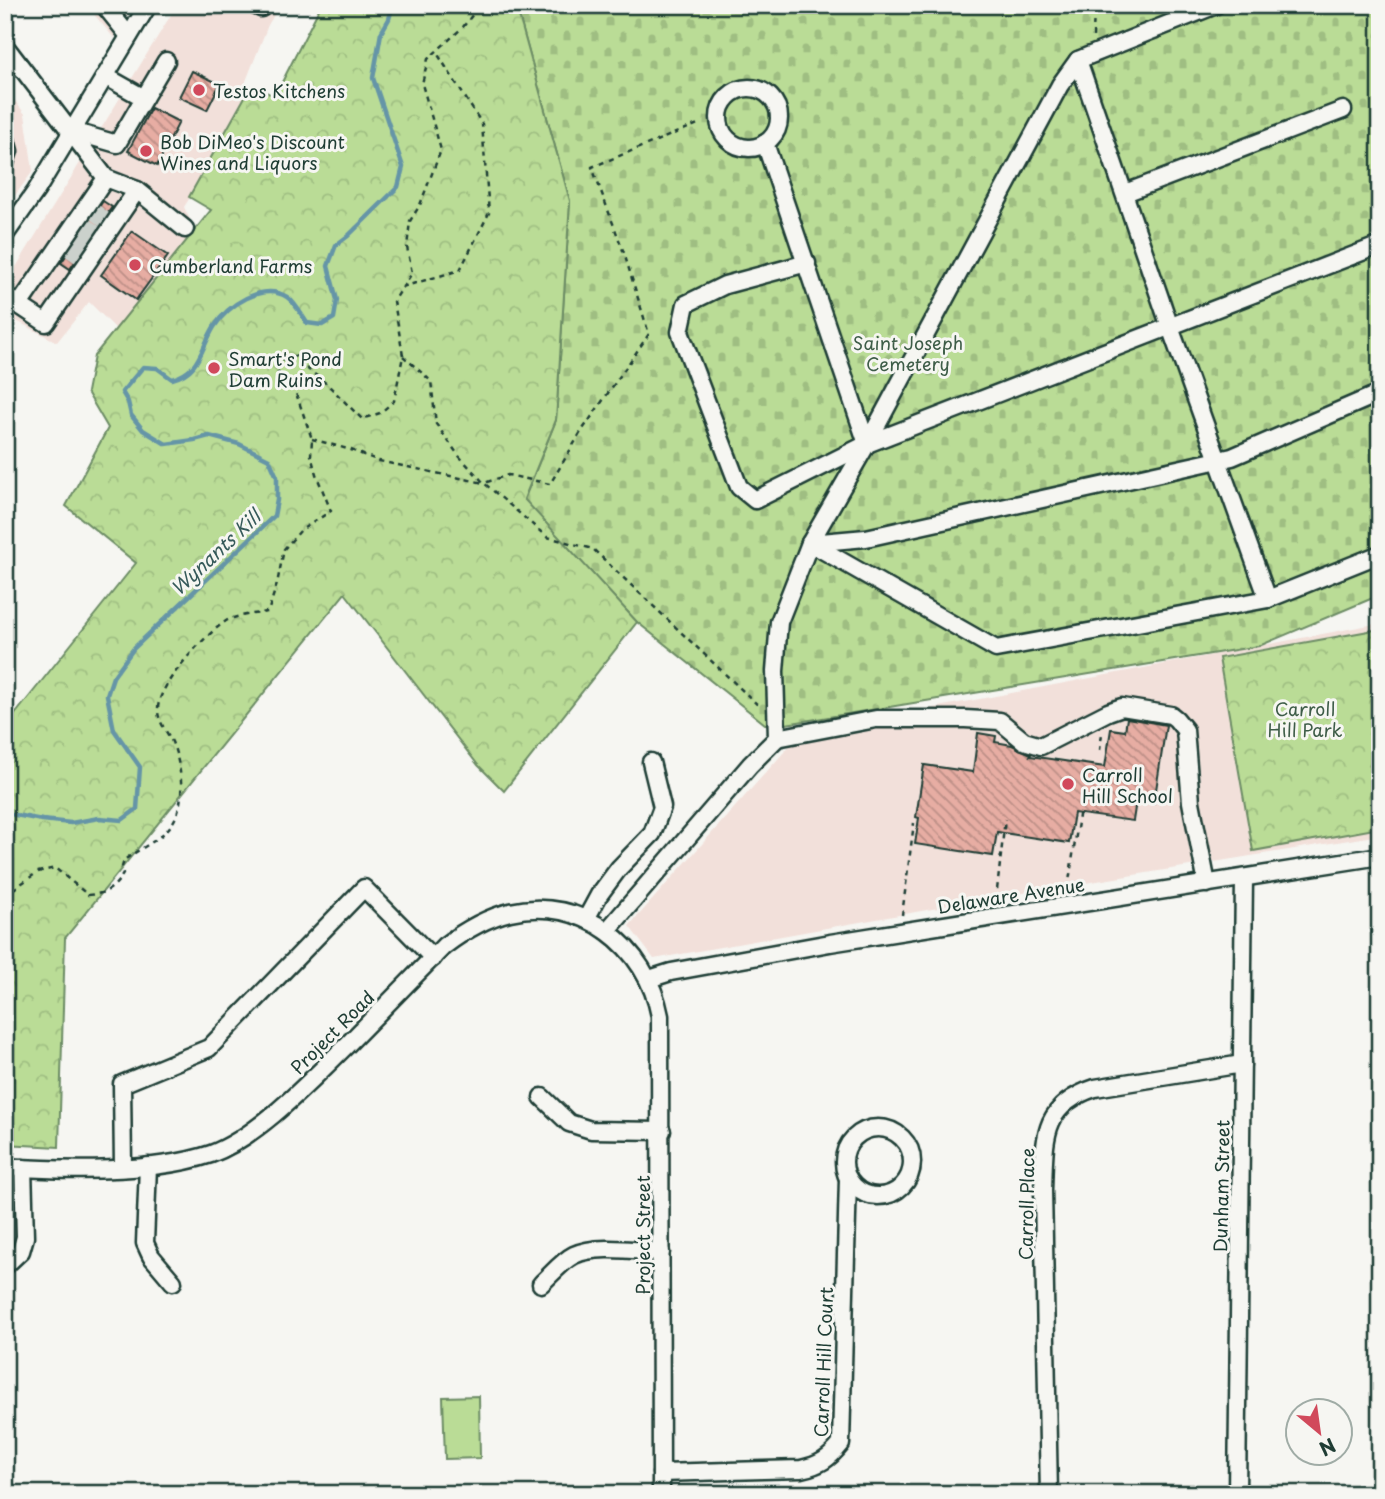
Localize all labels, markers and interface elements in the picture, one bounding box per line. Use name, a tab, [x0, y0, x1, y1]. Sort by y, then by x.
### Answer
place label: Testos Kitchens	[213, 77, 345, 104]
marker: Testos Kitchens	[191, 82, 207, 98]
place label: Bob DiMeo's Discount Wines and Liquors	[160, 128, 345, 176]
marker: Bob DiMeo's Discount Wines and Liquors	[138, 143, 154, 159]
place label: Cumberland Farms	[149, 252, 312, 279]
marker: Cumberland Farms	[127, 257, 143, 273]
park label: Saint Joseph Cemetery	[853, 329, 963, 377]
place label: Smart's Pond Dam Ruins	[228, 345, 342, 393]
marker: Smart's Pond Dam Ruins	[206, 360, 222, 376]
water label: Wynants Kill	[164, 501, 268, 601]
park label: Carroll Hill Park	[1268, 695, 1342, 743]
place label: Carroll Hill School	[1082, 761, 1173, 809]
marker: Carroll Hill School	[1060, 776, 1076, 792]
street label: Delaware Avenue	[936, 870, 1087, 920]
street label: Project Road	[284, 984, 380, 1080]
street label: Dunham Street	[1206, 1120, 1236, 1252]
street label: Carroll Place	[1012, 1148, 1040, 1260]
street label: Project Street	[629, 1175, 656, 1295]
street label: Carroll Hill Court	[807, 1286, 839, 1438]
north arrow	[1284, 1398, 1354, 1468]
text: N	[1314, 1432, 1341, 1464]

